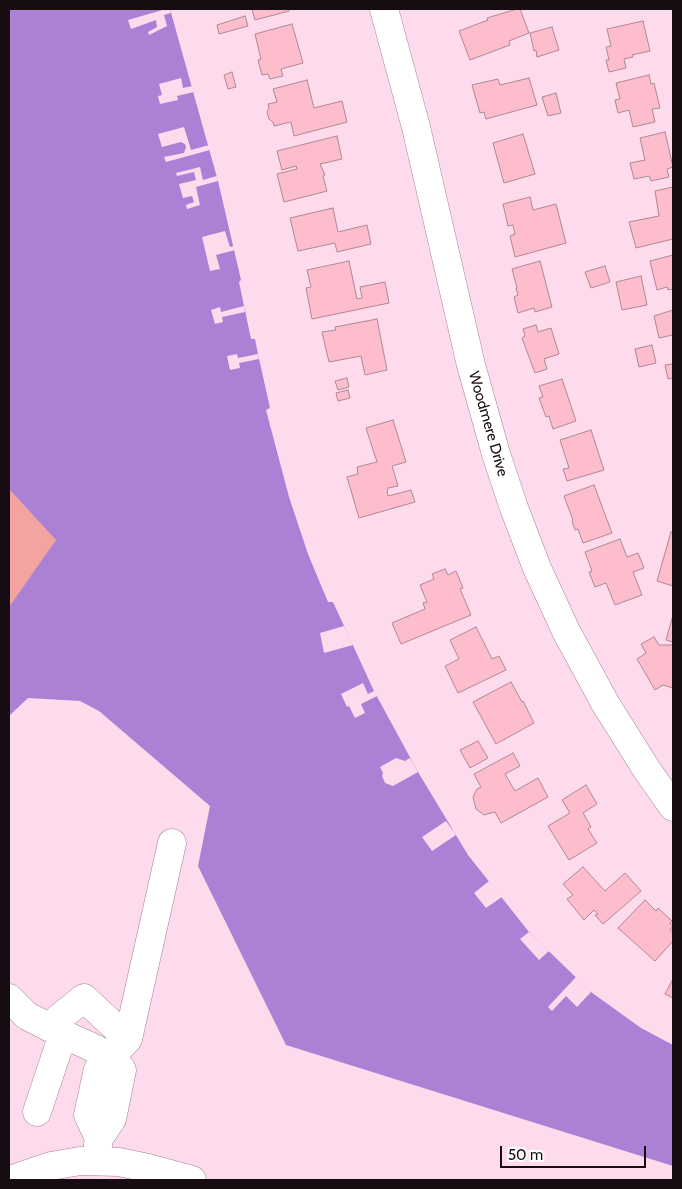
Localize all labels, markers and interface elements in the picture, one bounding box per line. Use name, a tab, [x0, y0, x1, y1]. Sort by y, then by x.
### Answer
street label: Woodmere Drive	[464, 369, 512, 479]
scale bar	[502, 1136, 648, 1168]
text: 50 m	[508, 1146, 543, 1164]

